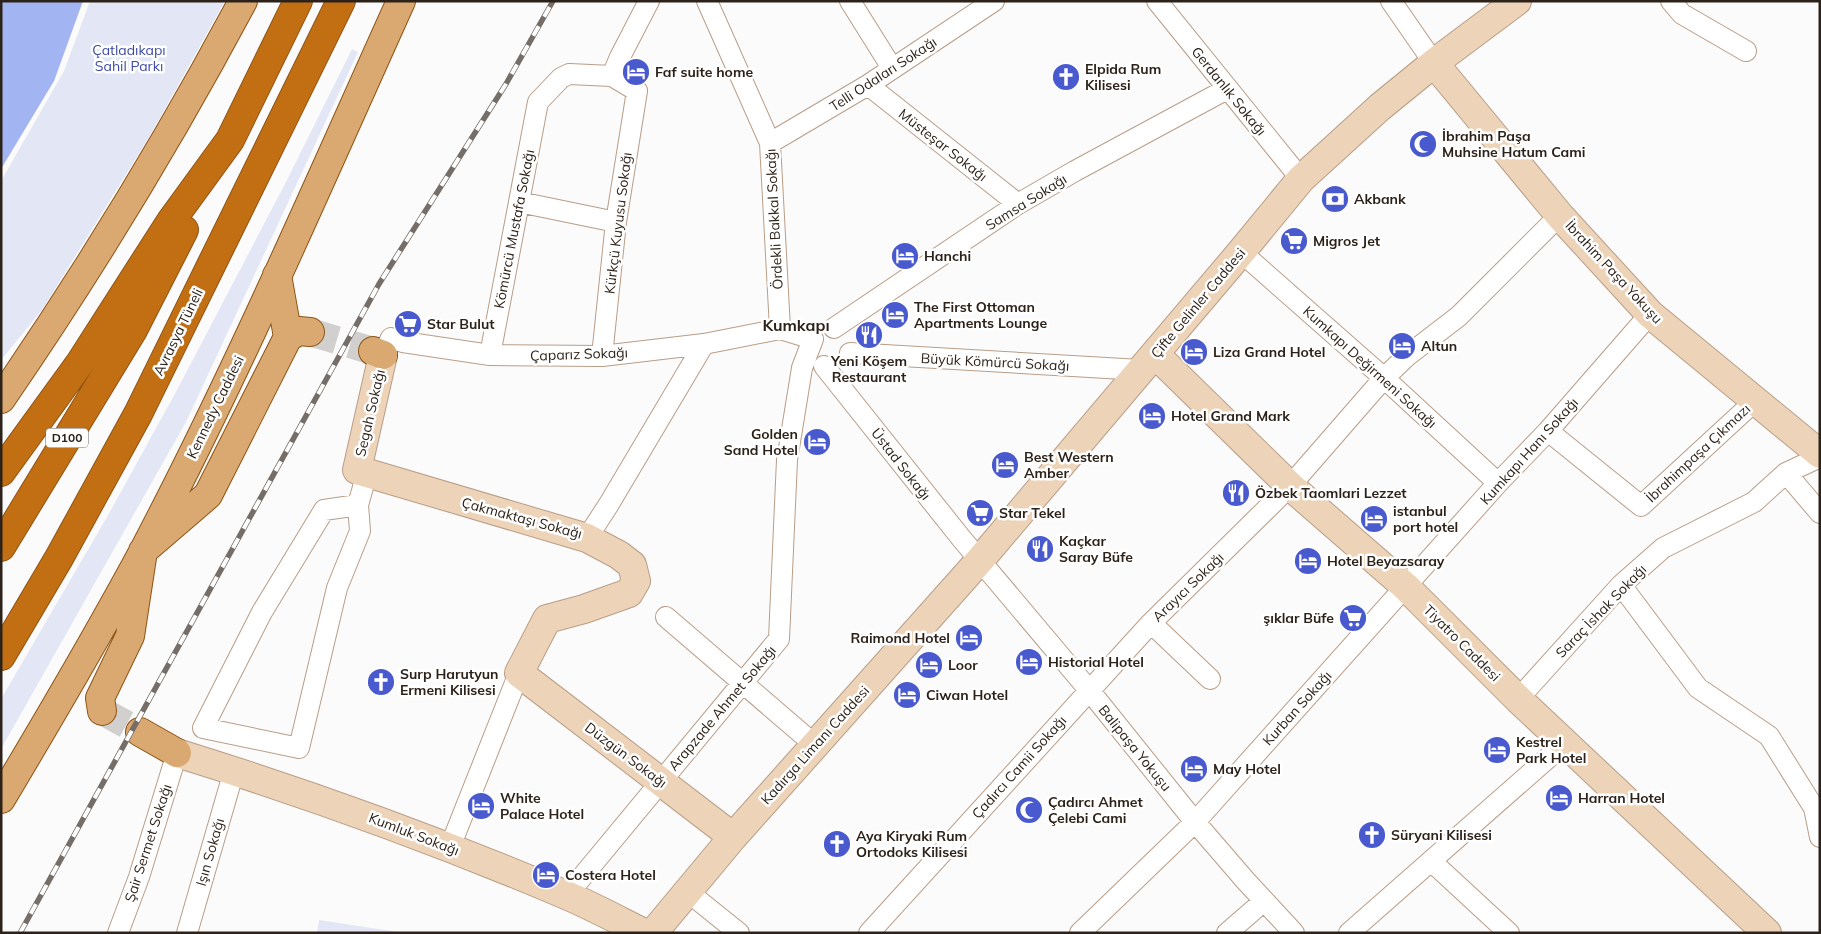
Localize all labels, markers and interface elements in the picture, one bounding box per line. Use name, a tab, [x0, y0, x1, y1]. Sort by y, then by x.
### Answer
street label: Telli Odaları Sokağı	[826, 33, 940, 115]
park label: Çatladıkapı Sahil Parkı	[92, 41, 166, 75]
street label: Gerdanlık Sokağı	[1188, 43, 1270, 139]
hotel icon: Faf suite home	[621, 57, 651, 87]
place label: Elpida Rum Kilisesi	[1085, 60, 1161, 94]
church icon: Elpida Rum Kilisesi	[1051, 62, 1081, 92]
place label: Faf suite home	[655, 63, 753, 81]
street label: Müsteşar Sokağı	[895, 105, 991, 185]
place label: İbrahim Paşa Muhsine Hatum Cami	[1442, 127, 1585, 161]
mosque icon: İbrahim Paşa Muhsine Hatum Cami	[1408, 129, 1438, 159]
street label: Kömürcü Mustafa Sokağı	[490, 148, 538, 310]
street label: Ördekli Bakkal Sokağı	[761, 148, 787, 290]
street label: Kürkçü Kuyusu Sokağı	[600, 151, 636, 295]
street label: Samsa Sokağı	[982, 170, 1070, 234]
bank icon: Akbank	[1320, 184, 1350, 214]
place label: Akbank	[1354, 190, 1406, 208]
street label: İbrahim Paşa Yokuşu	[1561, 217, 1667, 327]
supermarket icon: Migros Jet	[1279, 226, 1309, 256]
place label: Migros Jet	[1313, 232, 1381, 250]
hotel icon: Hanchi	[890, 241, 920, 271]
street label: Çifte Gelinler Caddesi	[1147, 244, 1249, 362]
place label: Hanchi	[924, 247, 971, 265]
street label: Avrasya Tüneli	[149, 285, 207, 379]
place label: The First Ottoman Apartments Lounge	[914, 298, 1047, 332]
hotel icon: The First Ottoman Apartments Lounge	[880, 300, 910, 330]
street label: Kumkapı Değirmeni Sokağı	[1299, 302, 1441, 432]
supermarket icon: Star Bulut	[393, 309, 423, 339]
place label: Star Bulut	[427, 315, 495, 333]
district label: Kumkapı	[762, 315, 830, 335]
restaurant icon: Yeni Köşem Restaurant	[854, 320, 884, 350]
hotel icon: Altun	[1387, 331, 1417, 361]
hotel icon: Liza Grand Hotel	[1179, 337, 1209, 367]
place label: Altun	[1421, 337, 1457, 355]
street label: Çaparız Sokağı	[530, 343, 628, 365]
place label: Liza Grand Hotel	[1213, 343, 1325, 361]
street label: Büyük Kömürcü Sokağı	[920, 349, 1070, 375]
place label: Yeni Köşem Restaurant	[830, 352, 907, 386]
street label: Kennedy Caddesi	[182, 353, 248, 461]
street label: Segah Sokağı	[351, 368, 389, 458]
street label: Kumkapı Hanı Sokağı	[1476, 394, 1582, 508]
street label: İbrahimpaşa Çıkmazı	[1642, 400, 1754, 506]
hotel icon: Hotel Grand Mark	[1137, 401, 1167, 431]
place label: Hotel Grand Mark	[1171, 407, 1290, 425]
street label: Üstad Sokağı	[867, 424, 935, 504]
place label: Golden Sand Hotel	[724, 425, 798, 459]
hotel icon: Golden Sand Hotel	[802, 427, 832, 457]
road number: D100	[46, 428, 88, 448]
place label: Best Western Amber	[1024, 448, 1114, 482]
hotel icon: Best Western Amber	[990, 450, 1020, 480]
restaurant icon: Özbek Taomlari Lezzet	[1221, 478, 1251, 508]
place label: Özbek Taomlari Lezzet	[1255, 484, 1407, 502]
street label: Çakmaktaşı Sokağı	[460, 493, 584, 543]
supermarket icon: Star Tekel	[965, 498, 995, 528]
place label: istanbul port hotel	[1393, 502, 1458, 536]
place label: Star Tekel	[999, 504, 1065, 522]
hotel icon: istanbul port hotel	[1359, 504, 1389, 534]
place label: Kaçkar Saray Büfe	[1059, 532, 1133, 566]
restaurant icon: Kaçkar Saray Büfe	[1025, 534, 1055, 564]
hotel icon: Hotel Beyazsaray	[1293, 546, 1323, 576]
street label: Arayıcı Sokağı	[1149, 548, 1227, 626]
place label: Hotel Beyazsaray	[1327, 552, 1445, 570]
street label: Saraç İshak Sokağı	[1552, 560, 1650, 662]
street label: Tiyatro Caddesi	[1420, 601, 1504, 685]
supermarket icon: şıklar Büfe	[1338, 603, 1368, 633]
place label: şıklar Büfe	[1263, 609, 1334, 627]
hotel icon: Raimond Hotel	[954, 623, 984, 653]
place label: Raimond Hotel	[850, 629, 950, 647]
street label: Arapzade Ahmet Sokağı	[664, 642, 780, 774]
hotel icon: Historial Hotel	[1014, 647, 1044, 677]
hotel icon: Loor	[914, 650, 944, 680]
place label: Historial Hotel	[1048, 653, 1144, 671]
place label: Loor	[948, 656, 978, 674]
place label: Surp Harutyun Ermeni Kilisesi	[400, 665, 499, 699]
church icon: Surp Harutyun Ermeni Kilisesi	[366, 667, 396, 697]
street label: Kurban Sokağı	[1259, 667, 1335, 749]
hotel icon: Ciwan Hotel	[892, 680, 922, 710]
street label: Kadırga Limanı Caddesi	[757, 682, 873, 808]
place label: Ciwan Hotel	[926, 686, 1008, 704]
street label: Balipaşa Yokuşu	[1095, 701, 1175, 795]
street label: Çadırcı Camii Sokağı	[968, 712, 1070, 822]
street label: Düzgün Sokağı	[581, 718, 671, 792]
place label: Kestrel Park Hotel	[1516, 733, 1586, 767]
hotel icon: Kestrel Park Hotel	[1482, 735, 1512, 765]
hotel icon: May Hotel	[1179, 754, 1209, 784]
place label: May Hotel	[1213, 760, 1281, 778]
street label: Şair Sermet Sokağı	[120, 782, 176, 904]
hotel icon: Harran Hotel	[1544, 783, 1574, 813]
place label: White Palace Hotel	[500, 789, 584, 823]
place label: Harran Hotel	[1578, 789, 1665, 807]
hotel icon: White Palace Hotel	[466, 791, 496, 821]
place label: Çadırcı Ahmet Çelebi Cami	[1048, 793, 1143, 827]
mosque icon: Çadırcı Ahmet Çelebi Cami	[1014, 795, 1044, 825]
street label: Kumluk Sokağı	[366, 808, 462, 860]
street label: Işın Sokağı	[192, 816, 228, 888]
church icon: Süryani Kilisesi	[1357, 820, 1387, 850]
place label: Süryani Kilisesi	[1391, 826, 1492, 844]
place label: Aya Kiryaki Rum Ortodoks Kilisesi	[856, 827, 968, 861]
church icon: Aya Kiryaki Rum Ortodoks Kilisesi	[822, 829, 852, 859]
hotel icon: Costera Hotel	[531, 860, 561, 890]
place label: Costera Hotel	[565, 866, 656, 884]

